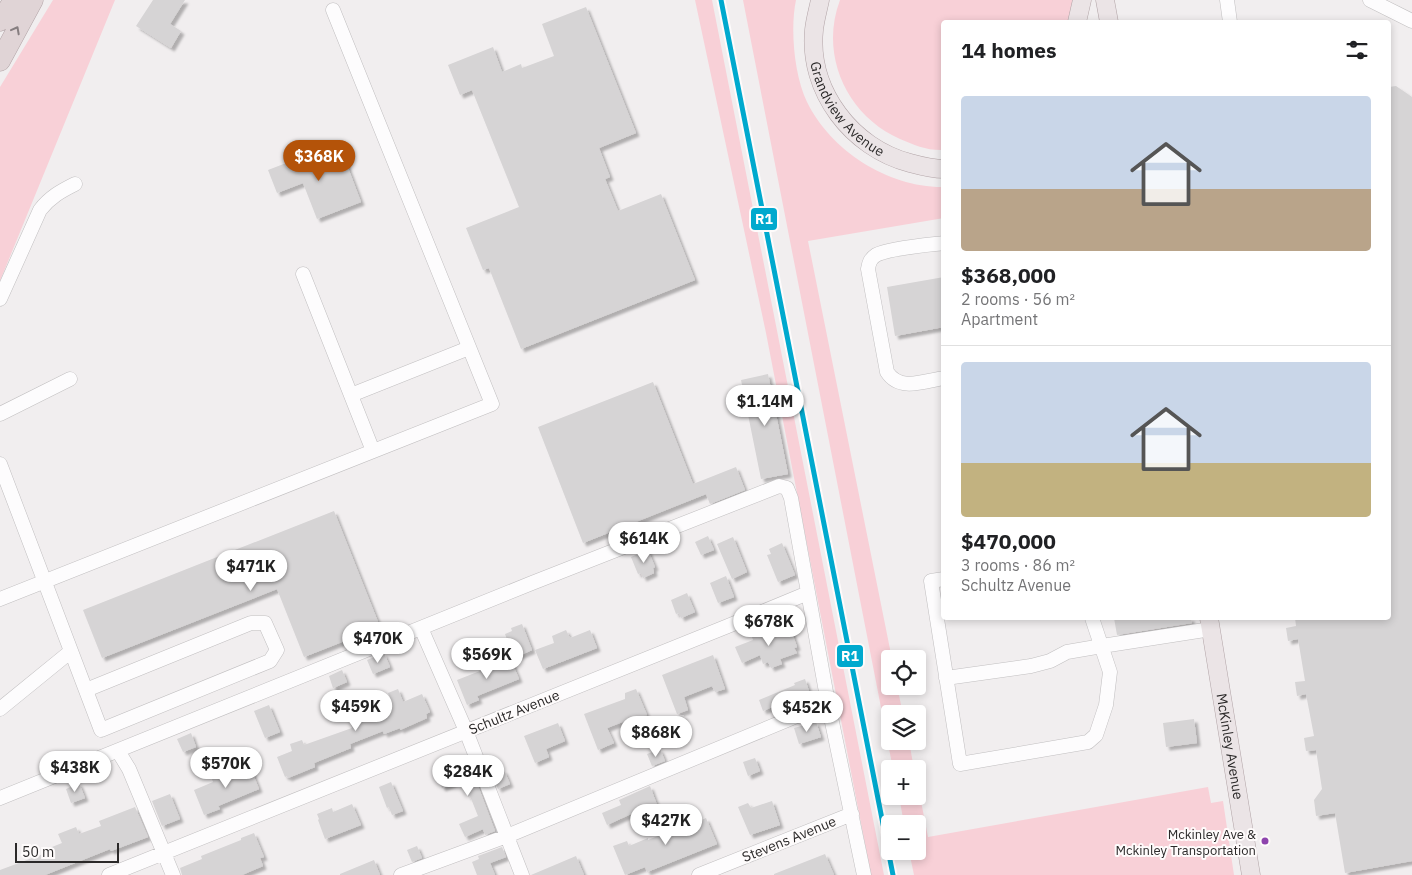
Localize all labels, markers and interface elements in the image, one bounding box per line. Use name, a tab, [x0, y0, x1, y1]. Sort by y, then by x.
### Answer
one-way arrow	[10, 27, 20, 36]
text: 14 homes	[961, 36, 1057, 64]
icon: filters	[1343, 36, 1371, 64]
street label: Grandview Avenue	[806, 60, 888, 161]
icon: home	[1121, 129, 1211, 219]
pin: $368K	[284, 140, 354, 182]
text: $368K	[294, 146, 344, 166]
line badge: R1	[750, 207, 778, 231]
text: R1	[755, 210, 774, 228]
text: $368,000	[961, 261, 1056, 289]
text: 2 rooms · 56 m²	[961, 289, 1075, 309]
text: Apartment	[961, 309, 1038, 329]
pin: $1.14M	[724, 384, 806, 427]
text: $1.14M	[737, 391, 793, 411]
icon: home	[1121, 394, 1211, 484]
pin: $614K	[609, 522, 679, 564]
text: $470,000	[961, 527, 1056, 555]
text: $614K	[619, 528, 669, 548]
pin: $471K	[216, 550, 286, 592]
text: 3 rooms · 86 m²	[961, 555, 1075, 575]
text: $471K	[226, 556, 276, 576]
text: Schultz Avenue	[961, 575, 1071, 595]
pin: $678K	[734, 604, 804, 647]
text: $678K	[744, 611, 794, 631]
pin: $470K	[343, 622, 413, 664]
text: $470K	[353, 628, 403, 648]
pin: $569K	[452, 638, 522, 680]
text: $569K	[462, 644, 512, 664]
line badge: R1	[836, 644, 864, 668]
text: R1	[841, 647, 860, 665]
map controls	[881, 650, 926, 860]
button: locate	[881, 650, 926, 695]
street label: Schultz Avenue	[466, 686, 562, 738]
pin: $459K	[321, 690, 391, 732]
pin: $452K	[772, 690, 842, 733]
street label: McKinley Avenue	[1212, 692, 1248, 801]
text: $459K	[331, 696, 381, 716]
text: $452K	[782, 697, 832, 717]
button: layers	[881, 705, 926, 750]
pin: $868K	[621, 716, 691, 758]
text: $868K	[631, 722, 681, 742]
pin: $570K	[191, 746, 261, 789]
pin: $438K	[40, 750, 110, 793]
text: $570K	[201, 753, 251, 773]
pin: $284K	[433, 754, 503, 797]
text: $438K	[50, 757, 100, 777]
button: +	[881, 760, 926, 805]
text: $284K	[443, 761, 493, 781]
pin: $427K	[631, 804, 701, 846]
text: $427K	[641, 810, 691, 830]
street label: Stevens Avenue	[739, 812, 839, 866]
button: −	[881, 815, 926, 860]
place label: Mckinley Ave & Mckinley Transportation	[1115, 826, 1256, 859]
marker: Mckinley Ave & Mckinley Transportation	[1260, 836, 1270, 846]
scale bar	[15, 840, 119, 863]
text: 50 m	[22, 843, 54, 861]

